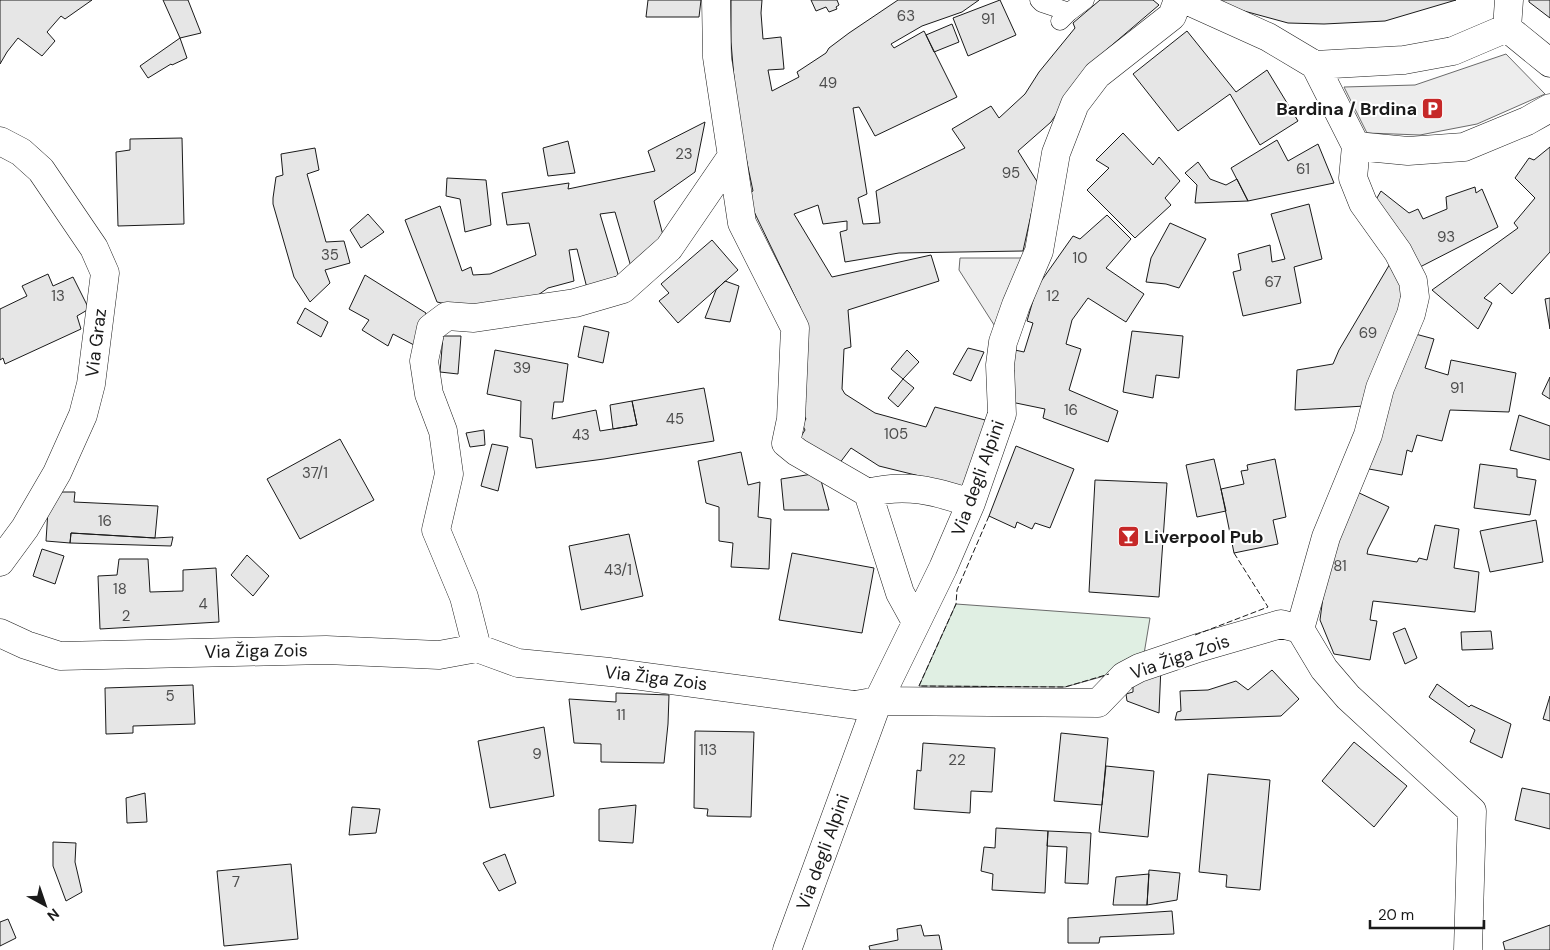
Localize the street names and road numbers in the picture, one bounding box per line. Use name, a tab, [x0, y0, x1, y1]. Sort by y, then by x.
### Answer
street label: Via Graz	[80, 307, 112, 379]
street label: Via degli Alpini	[946, 417, 1010, 539]
street label: Via Žiga Zois	[1127, 629, 1233, 685]
street label: Via Žiga Zois	[204, 638, 308, 664]
street label: Via Žiga Zois	[603, 660, 709, 696]
street label: Via degli Alpini	[791, 791, 855, 913]

